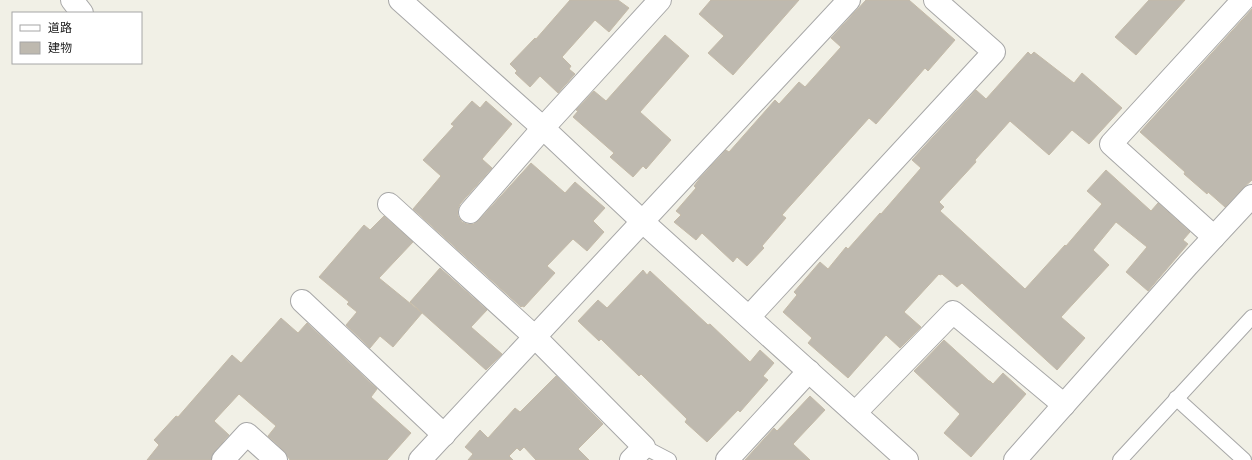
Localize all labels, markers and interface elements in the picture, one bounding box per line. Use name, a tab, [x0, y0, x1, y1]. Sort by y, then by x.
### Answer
legend	[12, 12, 142, 64]
text: 道路	[48, 20, 72, 34]
text: 建物	[48, 40, 72, 54]

